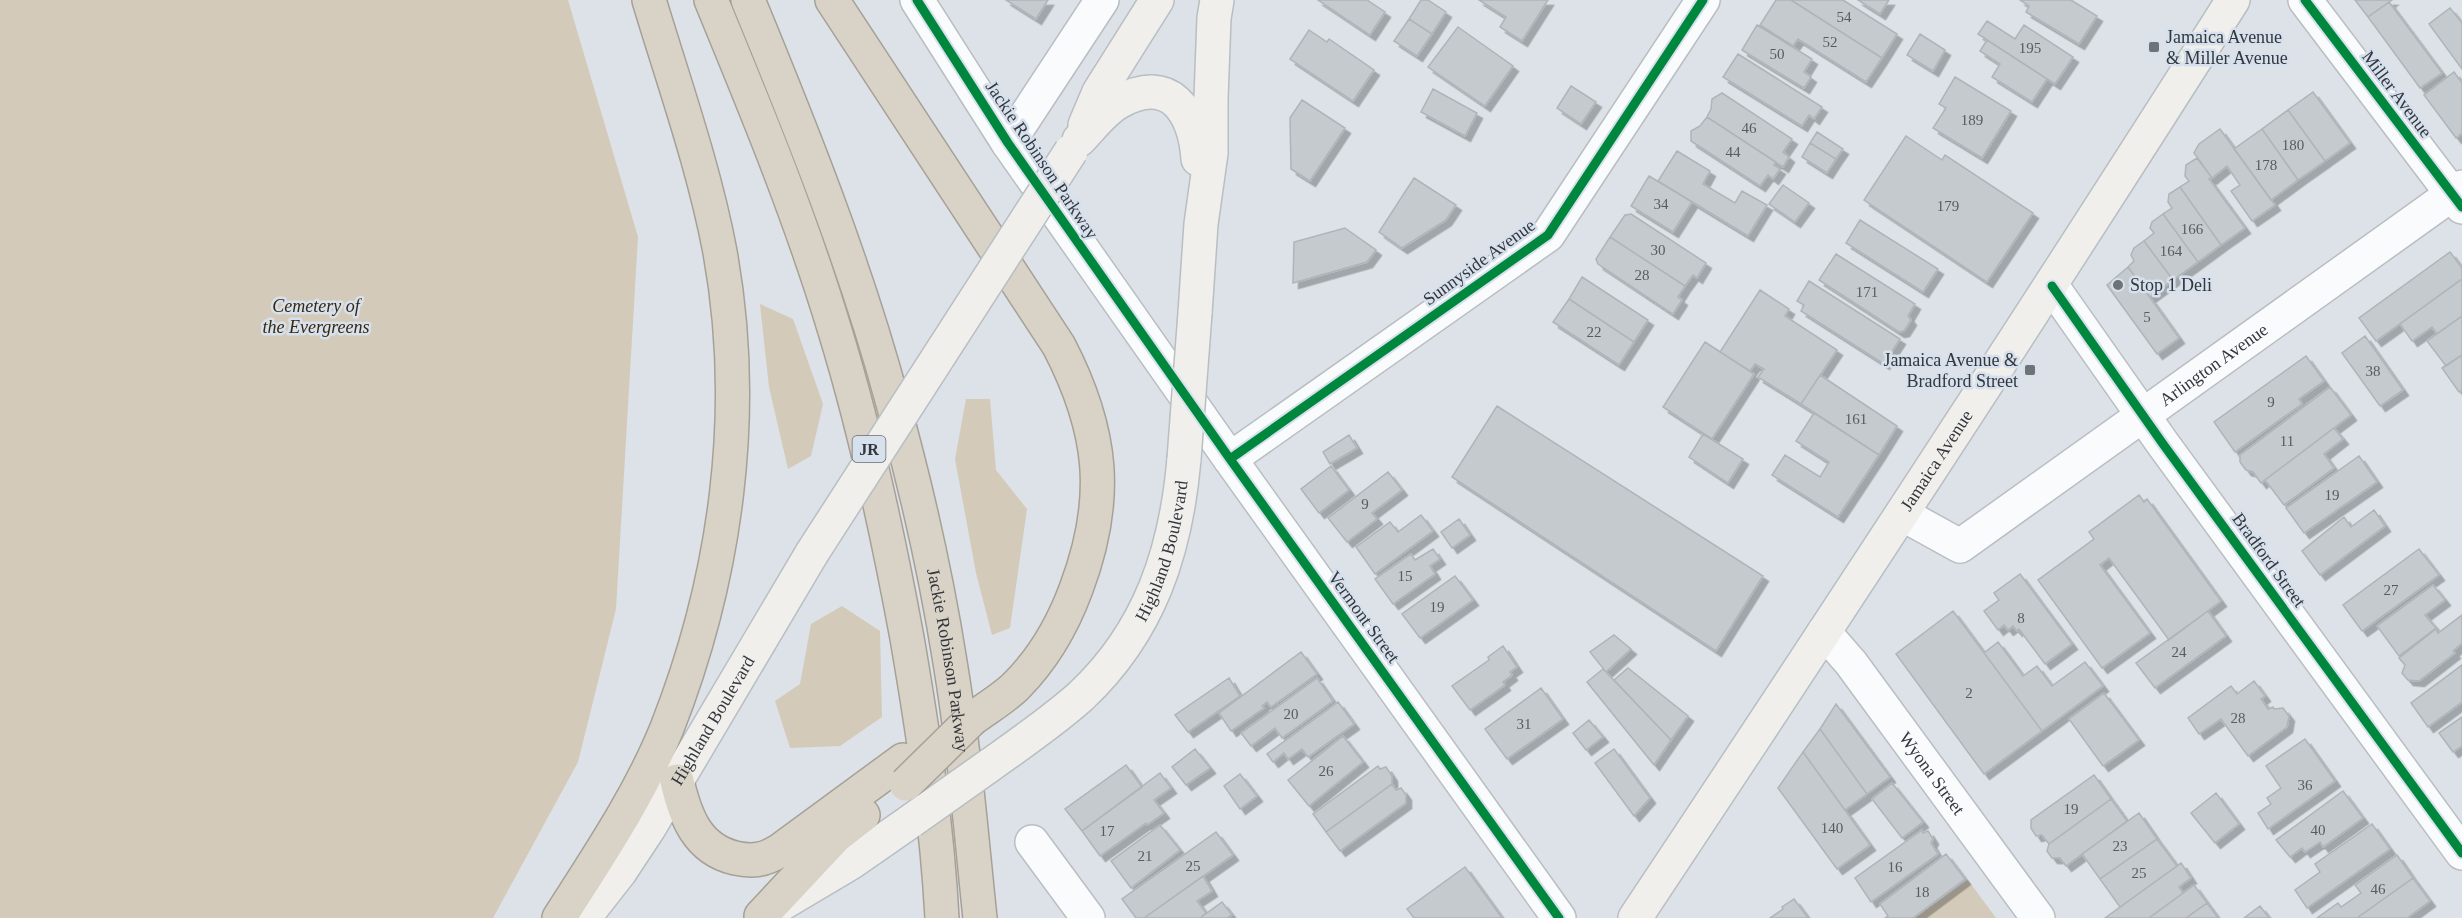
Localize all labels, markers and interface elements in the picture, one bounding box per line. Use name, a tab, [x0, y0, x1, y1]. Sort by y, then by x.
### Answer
house number: 54	[1837, 9, 1852, 25]
place label: Jamaica Avenue & Miller Avenue	[2166, 27, 2288, 68]
house number: 52	[1823, 34, 1838, 50]
house number: 195	[2019, 40, 2041, 56]
marker: Jamaica Avenue & Miller Avenue	[2147, 40, 2161, 54]
house number: 50	[1770, 46, 1785, 62]
street label: Miller Avenue	[2358, 47, 2436, 141]
street label: Jackie Robinson Parkway	[982, 77, 1102, 243]
house number: 189	[1961, 112, 1983, 128]
house number: 46	[1742, 120, 1757, 136]
house number: 180	[2282, 137, 2304, 153]
house number: 44	[1726, 144, 1741, 160]
house number: 178	[2255, 157, 2277, 173]
house number: 34	[1654, 196, 1669, 212]
house number: 179	[1937, 198, 1959, 214]
street label: Sunnyside Avenue	[1419, 215, 1539, 309]
house number: 166	[2181, 221, 2204, 237]
house number: 30	[1651, 242, 1666, 258]
house number: 164	[2160, 243, 2183, 259]
house number: 28	[1635, 267, 1650, 283]
place label: Stop 1 Deli	[2130, 275, 2212, 295]
marker: Stop 1 Deli	[2111, 278, 2125, 292]
house number: 171	[1856, 284, 1878, 300]
park label: Cemetery of the Evergreens	[262, 296, 370, 337]
house number: 5	[2143, 309, 2151, 325]
street label: Arlington Avenue	[2156, 319, 2272, 410]
house number: 22	[1587, 324, 1602, 340]
place label: Jamaica Avenue & Bradford Street	[1883, 350, 2018, 391]
marker: Jamaica Avenue & Bradford Street	[2023, 363, 2037, 377]
house number: 38	[2366, 363, 2381, 379]
house number: 9	[2267, 394, 2275, 410]
street label: Jamaica Avenue	[1896, 406, 1977, 515]
house number: 161	[1845, 411, 1867, 427]
house number: 11	[2280, 433, 2294, 449]
road number: JR	[852, 436, 886, 462]
street label: Highland Boulevard	[1131, 479, 1192, 625]
house number: 19	[2325, 487, 2340, 503]
house number: 9	[1361, 496, 1369, 512]
street label: Bradford Street	[2228, 509, 2310, 611]
street label: Jackie Robinson Parkway	[923, 567, 973, 753]
street label: Vermont Street	[1324, 567, 1404, 667]
house number: 15	[1398, 568, 1413, 584]
house number: 27	[2384, 582, 2399, 598]
house number: 19	[1430, 599, 1445, 615]
house number: 8	[2017, 610, 2025, 626]
house number: 24	[2172, 644, 2187, 660]
street label: Highland Boulevard	[667, 652, 759, 789]
house number: 2	[1965, 685, 1973, 701]
house number: 20	[1284, 706, 1299, 722]
house number: 28	[2231, 710, 2246, 726]
house number: 31	[1517, 716, 1532, 732]
street label: Wyona Street	[1895, 728, 1969, 819]
house number: 26	[1319, 763, 1334, 779]
house number: 36	[2298, 777, 2313, 793]
house number: 19	[2064, 801, 2079, 817]
house number: 140	[1821, 820, 1843, 836]
house number: 40	[2311, 822, 2326, 838]
house number: 17	[1100, 823, 1115, 839]
house number: 23	[2113, 838, 2128, 854]
house number: 21	[1138, 848, 1153, 864]
house number: 25	[1186, 858, 1201, 874]
house number: 16	[1888, 859, 1903, 875]
house number: 25	[2132, 865, 2147, 881]
house number: 46	[2371, 881, 2386, 897]
house number: 18	[1915, 884, 1930, 900]

